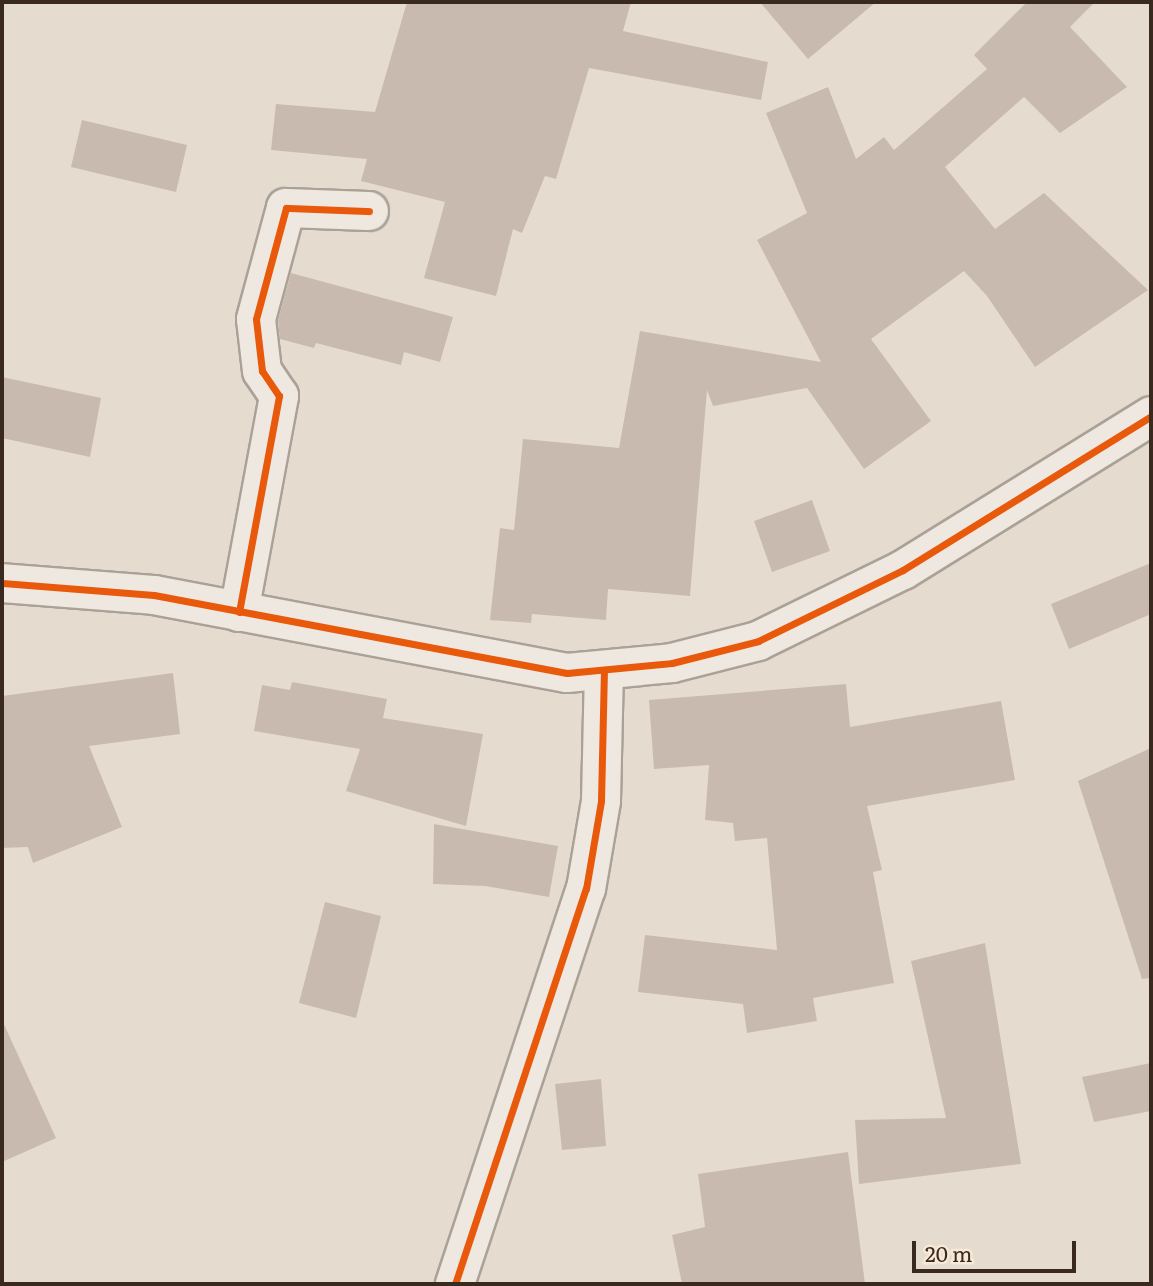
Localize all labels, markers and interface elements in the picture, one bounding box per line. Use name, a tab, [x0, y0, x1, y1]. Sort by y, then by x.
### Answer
scale bar	[915, 1226, 1080, 1270]
text: 20 m	[925, 1237, 972, 1268]

